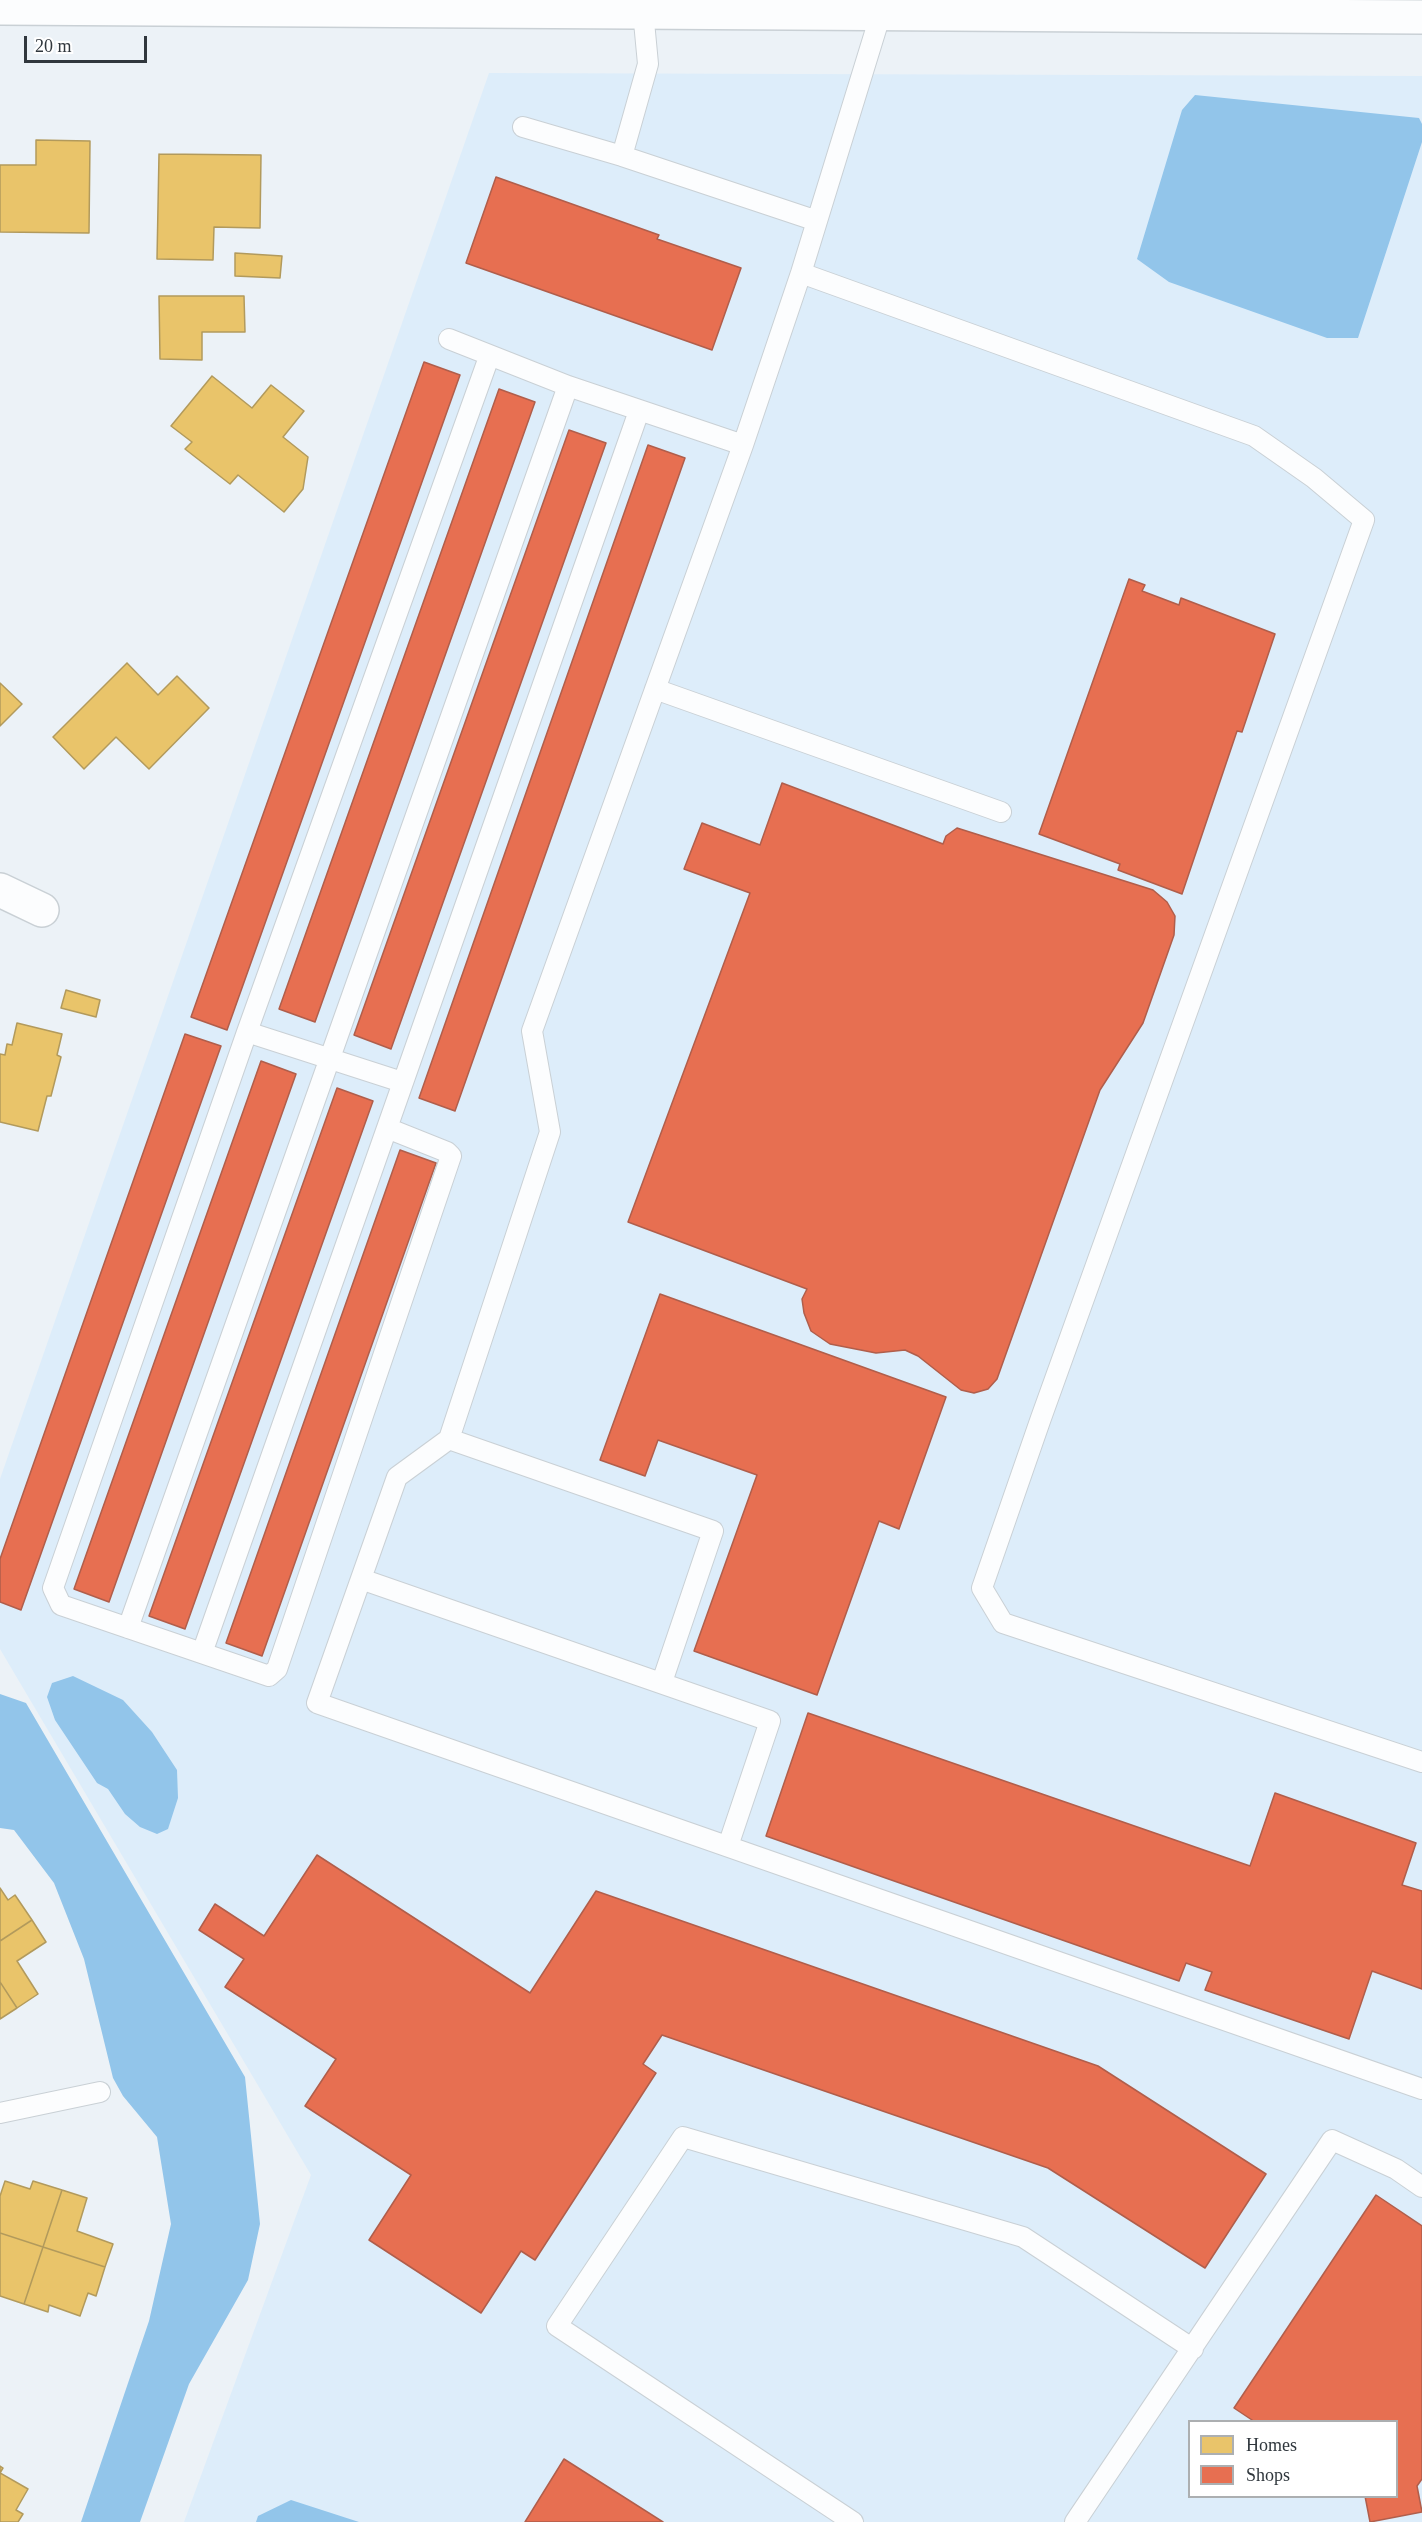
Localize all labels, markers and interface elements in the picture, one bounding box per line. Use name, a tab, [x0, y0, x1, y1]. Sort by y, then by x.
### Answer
scale bar	[27, 24, 150, 62]
text: 20 m	[35, 36, 72, 56]
legend	[1188, 2420, 1398, 2498]
text: Homes	[1246, 2435, 1297, 2455]
text: Shops	[1246, 2465, 1290, 2485]

